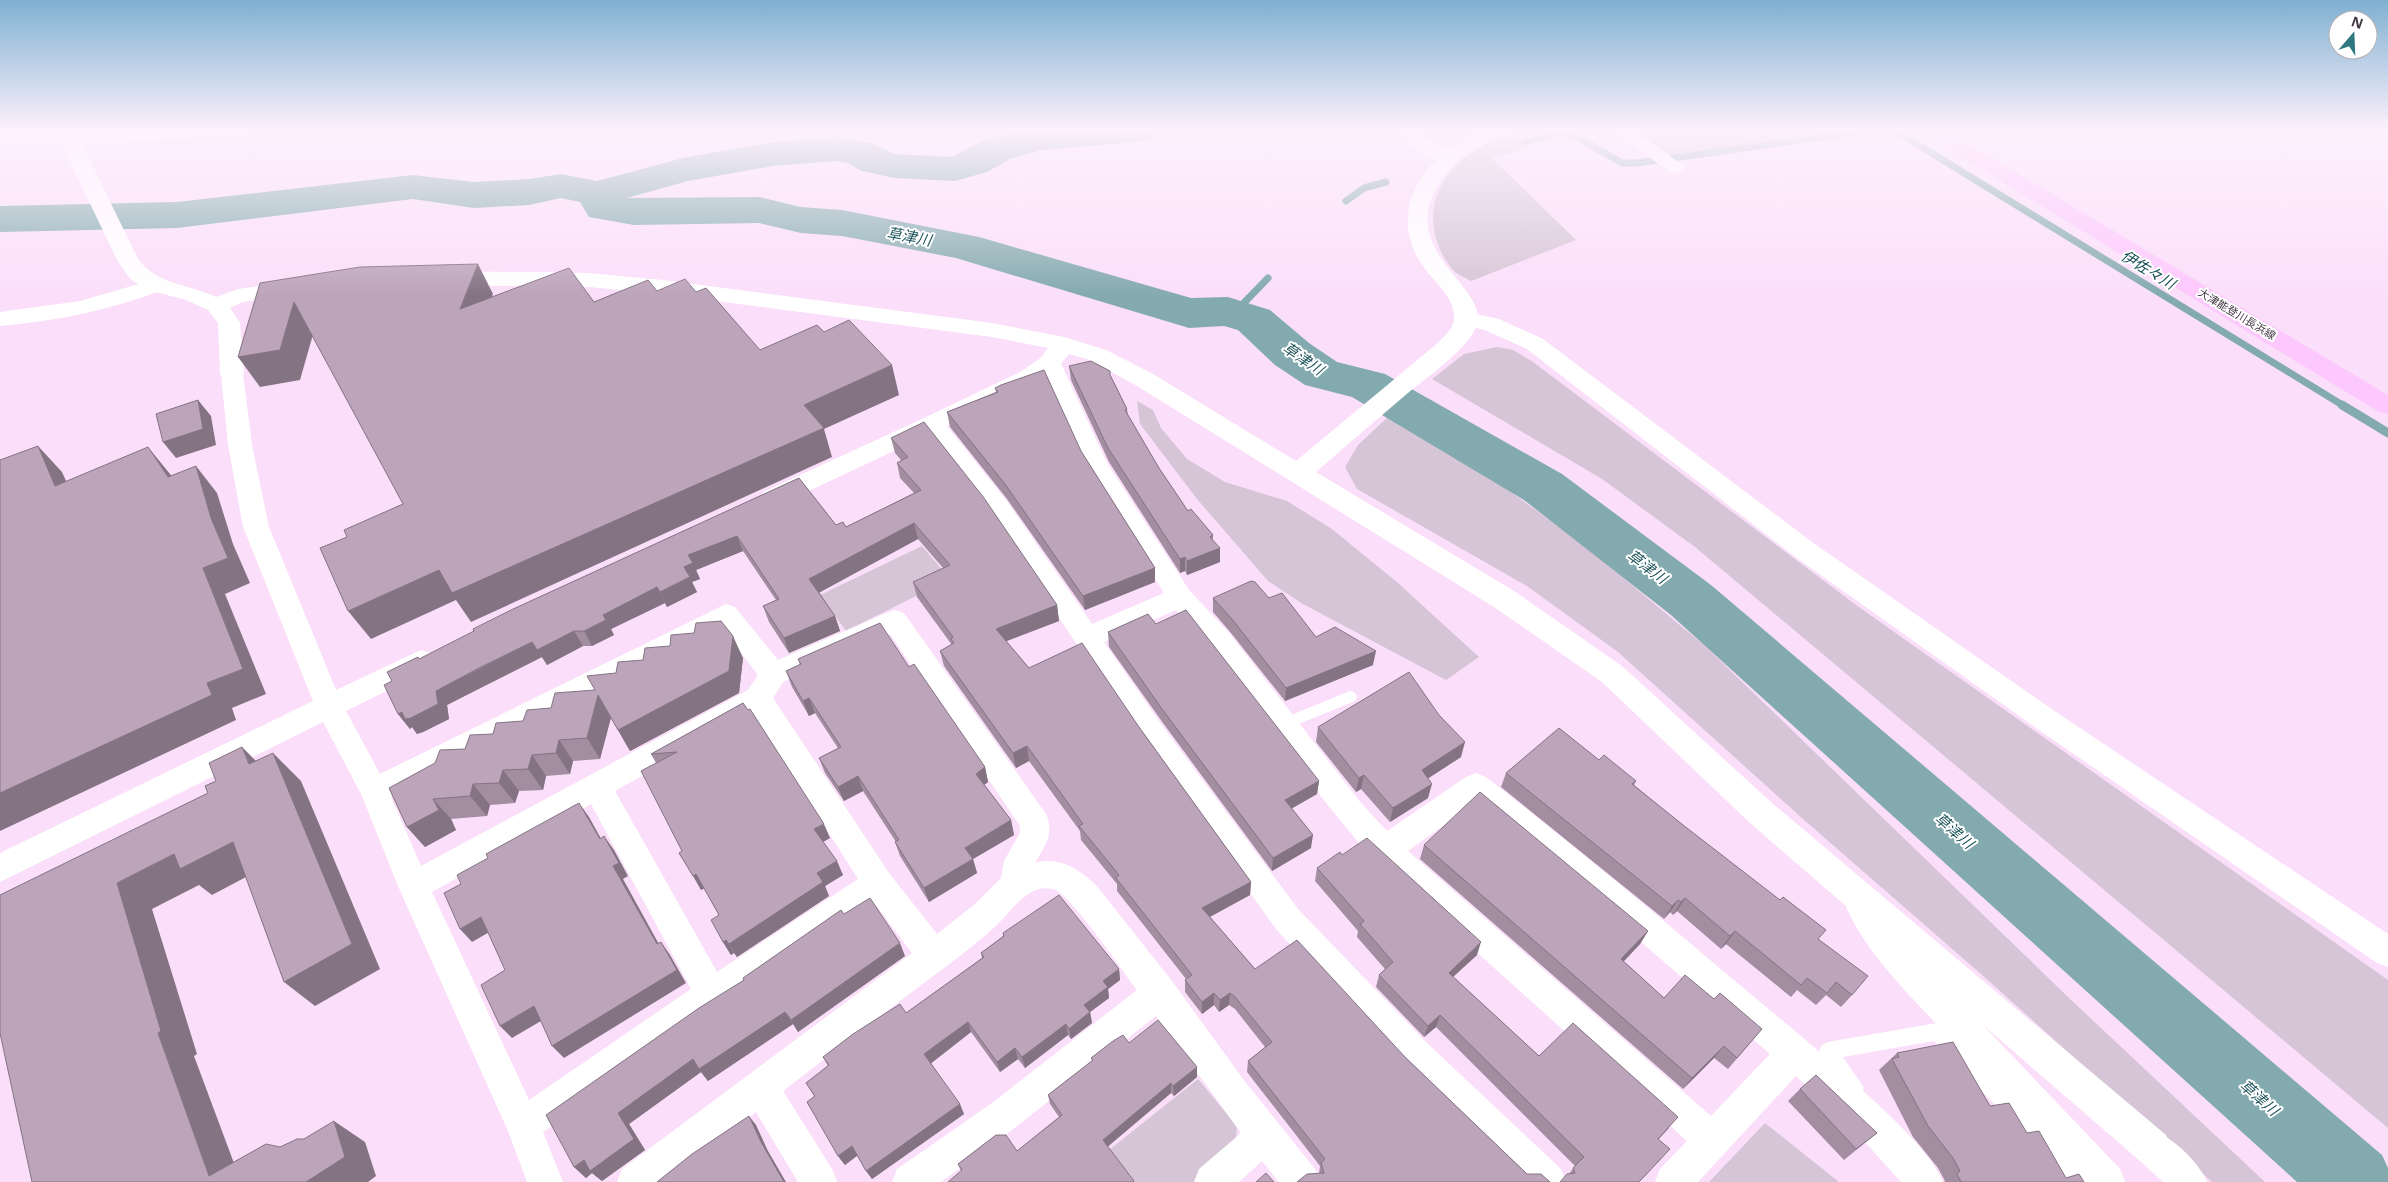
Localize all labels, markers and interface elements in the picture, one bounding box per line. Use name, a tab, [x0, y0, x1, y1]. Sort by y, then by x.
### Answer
north arrow	[2328, 10, 2378, 60]
text: N	[2349, 11, 2366, 33]
water label: 草津川	[885, 222, 935, 250]
water label: 伊佐々川	[2118, 245, 2181, 294]
street label: 大津能登川長浜線	[2196, 284, 2279, 343]
water label: 草津川	[1279, 337, 1329, 380]
water label: 草津川	[1624, 545, 1673, 589]
water label: 草津川	[1931, 808, 1980, 854]
water label: 草津川	[2236, 1075, 2285, 1121]

